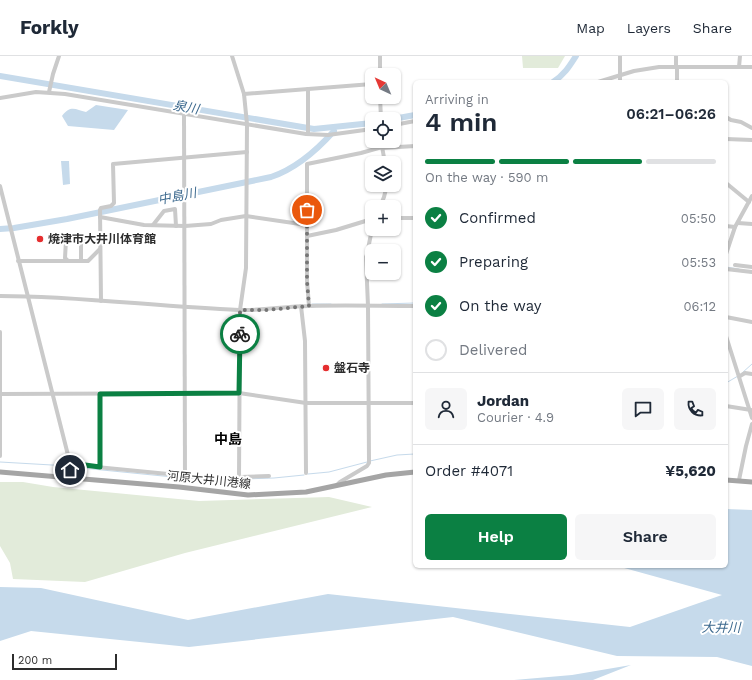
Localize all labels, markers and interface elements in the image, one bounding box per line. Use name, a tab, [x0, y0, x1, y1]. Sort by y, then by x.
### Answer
text: Forkly	[20, 16, 79, 39]
text: Map	[576, 20, 605, 36]
text: Layers	[627, 20, 671, 36]
text: Share	[693, 20, 732, 36]
north arrow	[365, 68, 401, 104]
map controls	[365, 68, 401, 280]
text: Arriving in	[425, 92, 489, 107]
water label: 泉川	[172, 97, 202, 117]
text: 06:21–06:26	[626, 105, 716, 123]
text: 4 min	[425, 107, 497, 137]
button: locate	[365, 112, 401, 148]
button: layers	[365, 156, 401, 192]
text: On the way · 590 m	[425, 170, 548, 185]
water label: 中島川	[156, 185, 200, 207]
pin	[290, 193, 324, 227]
icon: bag	[296, 199, 318, 221]
button: +	[365, 200, 401, 236]
icon: check	[425, 207, 447, 229]
text: Confirmed	[459, 209, 536, 227]
text: 05:50	[681, 211, 716, 226]
place label: 焼津市大井川体育館	[48, 232, 156, 246]
marker: 焼津市大井川体育館	[35, 234, 45, 244]
button: −	[365, 244, 401, 280]
icon: check	[425, 251, 447, 273]
text: Preparing	[459, 253, 528, 271]
text: 05:53	[681, 255, 716, 270]
icon: check	[425, 295, 447, 317]
text: On the way	[459, 297, 541, 315]
text: 06:12	[684, 299, 716, 314]
courier	[220, 314, 260, 354]
icon: bike	[229, 323, 251, 345]
text: Delivered	[459, 341, 527, 359]
place label: 盤石寺	[334, 361, 370, 375]
marker: 盤石寺	[321, 363, 331, 373]
button: person	[425, 388, 467, 430]
button: chat	[622, 388, 664, 430]
button: phone	[674, 388, 716, 430]
text: Jordan	[477, 392, 529, 410]
text: Courier · 4.9	[477, 410, 554, 425]
district label: 中島	[214, 431, 242, 447]
pin	[53, 453, 87, 487]
icon: home	[59, 459, 81, 481]
text: Order #4071	[425, 462, 513, 480]
text: ¥5,620	[665, 462, 716, 480]
street label: 河原大井川港線	[166, 469, 252, 491]
button: Help	[425, 514, 567, 560]
button: Share	[575, 514, 716, 560]
water label: 大井川	[701, 620, 742, 635]
scale bar	[12, 652, 117, 671]
text: 200 m	[18, 654, 52, 667]

